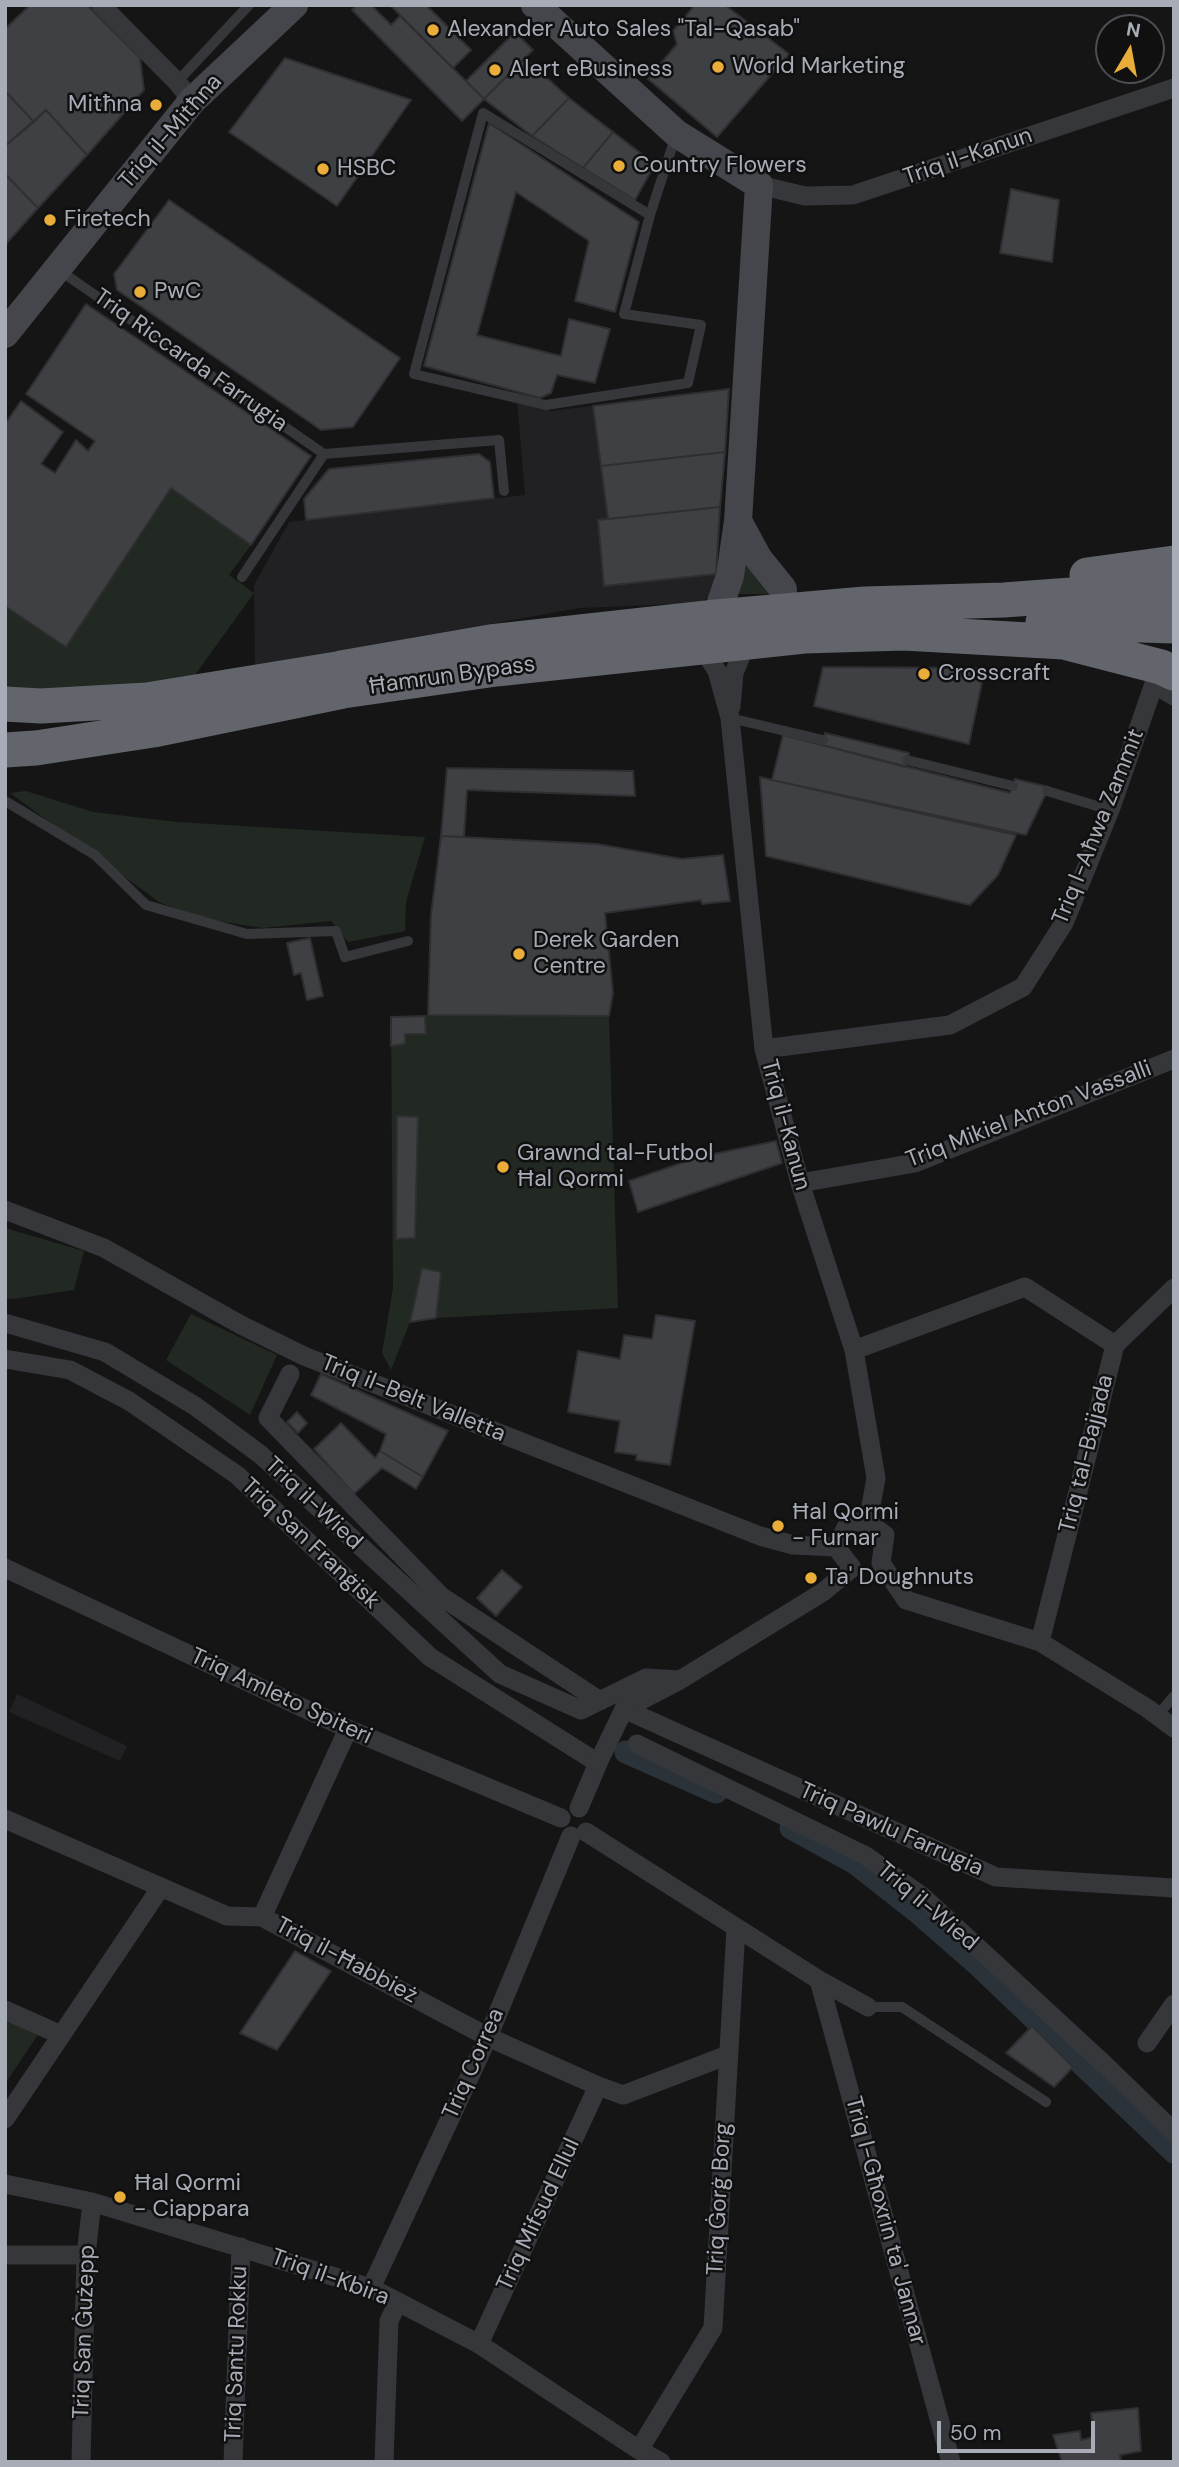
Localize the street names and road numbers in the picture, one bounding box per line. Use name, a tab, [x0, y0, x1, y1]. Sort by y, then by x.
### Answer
street label: Triq il-Mitħna	[114, 69, 228, 195]
street label: Triq il-Kanun	[900, 122, 1036, 192]
street label: Triq Riccarda Farrugia	[88, 284, 292, 438]
street label: Ħamrun Bypass	[367, 651, 537, 701]
street label: Triq l-Aħwa Zammit	[1047, 725, 1151, 929]
street label: Triq Mikiel Anton Vassalli	[902, 1055, 1156, 1175]
street label: Triq il-Kanun	[754, 1057, 816, 1193]
street label: Triq il-Belt Valletta	[317, 1349, 509, 1449]
street label: Triq tal-Bajjada	[1054, 1372, 1120, 1536]
street label: Triq il-Wied	[258, 1452, 368, 1556]
street label: Triq San Franġisk	[235, 1473, 385, 1615]
street label: Triq Amleto Spiteri	[186, 1643, 376, 1751]
street label: Triq Pawlu Farrugia	[795, 1777, 987, 1883]
street label: Triq il-Wied	[871, 1857, 983, 1957]
street label: Triq il-Ħabbież	[270, 1912, 422, 2010]
street label: Triq Correa	[437, 2004, 511, 2124]
street label: Triq l-Għoxrin ta' Jannar	[839, 2094, 931, 2348]
street label: Triq Ġorġ Borg	[702, 2122, 738, 2276]
street label: Triq Mifsud Ellul	[492, 2134, 586, 2296]
street label: Triq San Ġużepp	[68, 2244, 102, 2420]
street label: Triq il-Kbira	[267, 2244, 393, 2312]
street label: Triq Santu Rokku	[220, 2265, 254, 2443]

